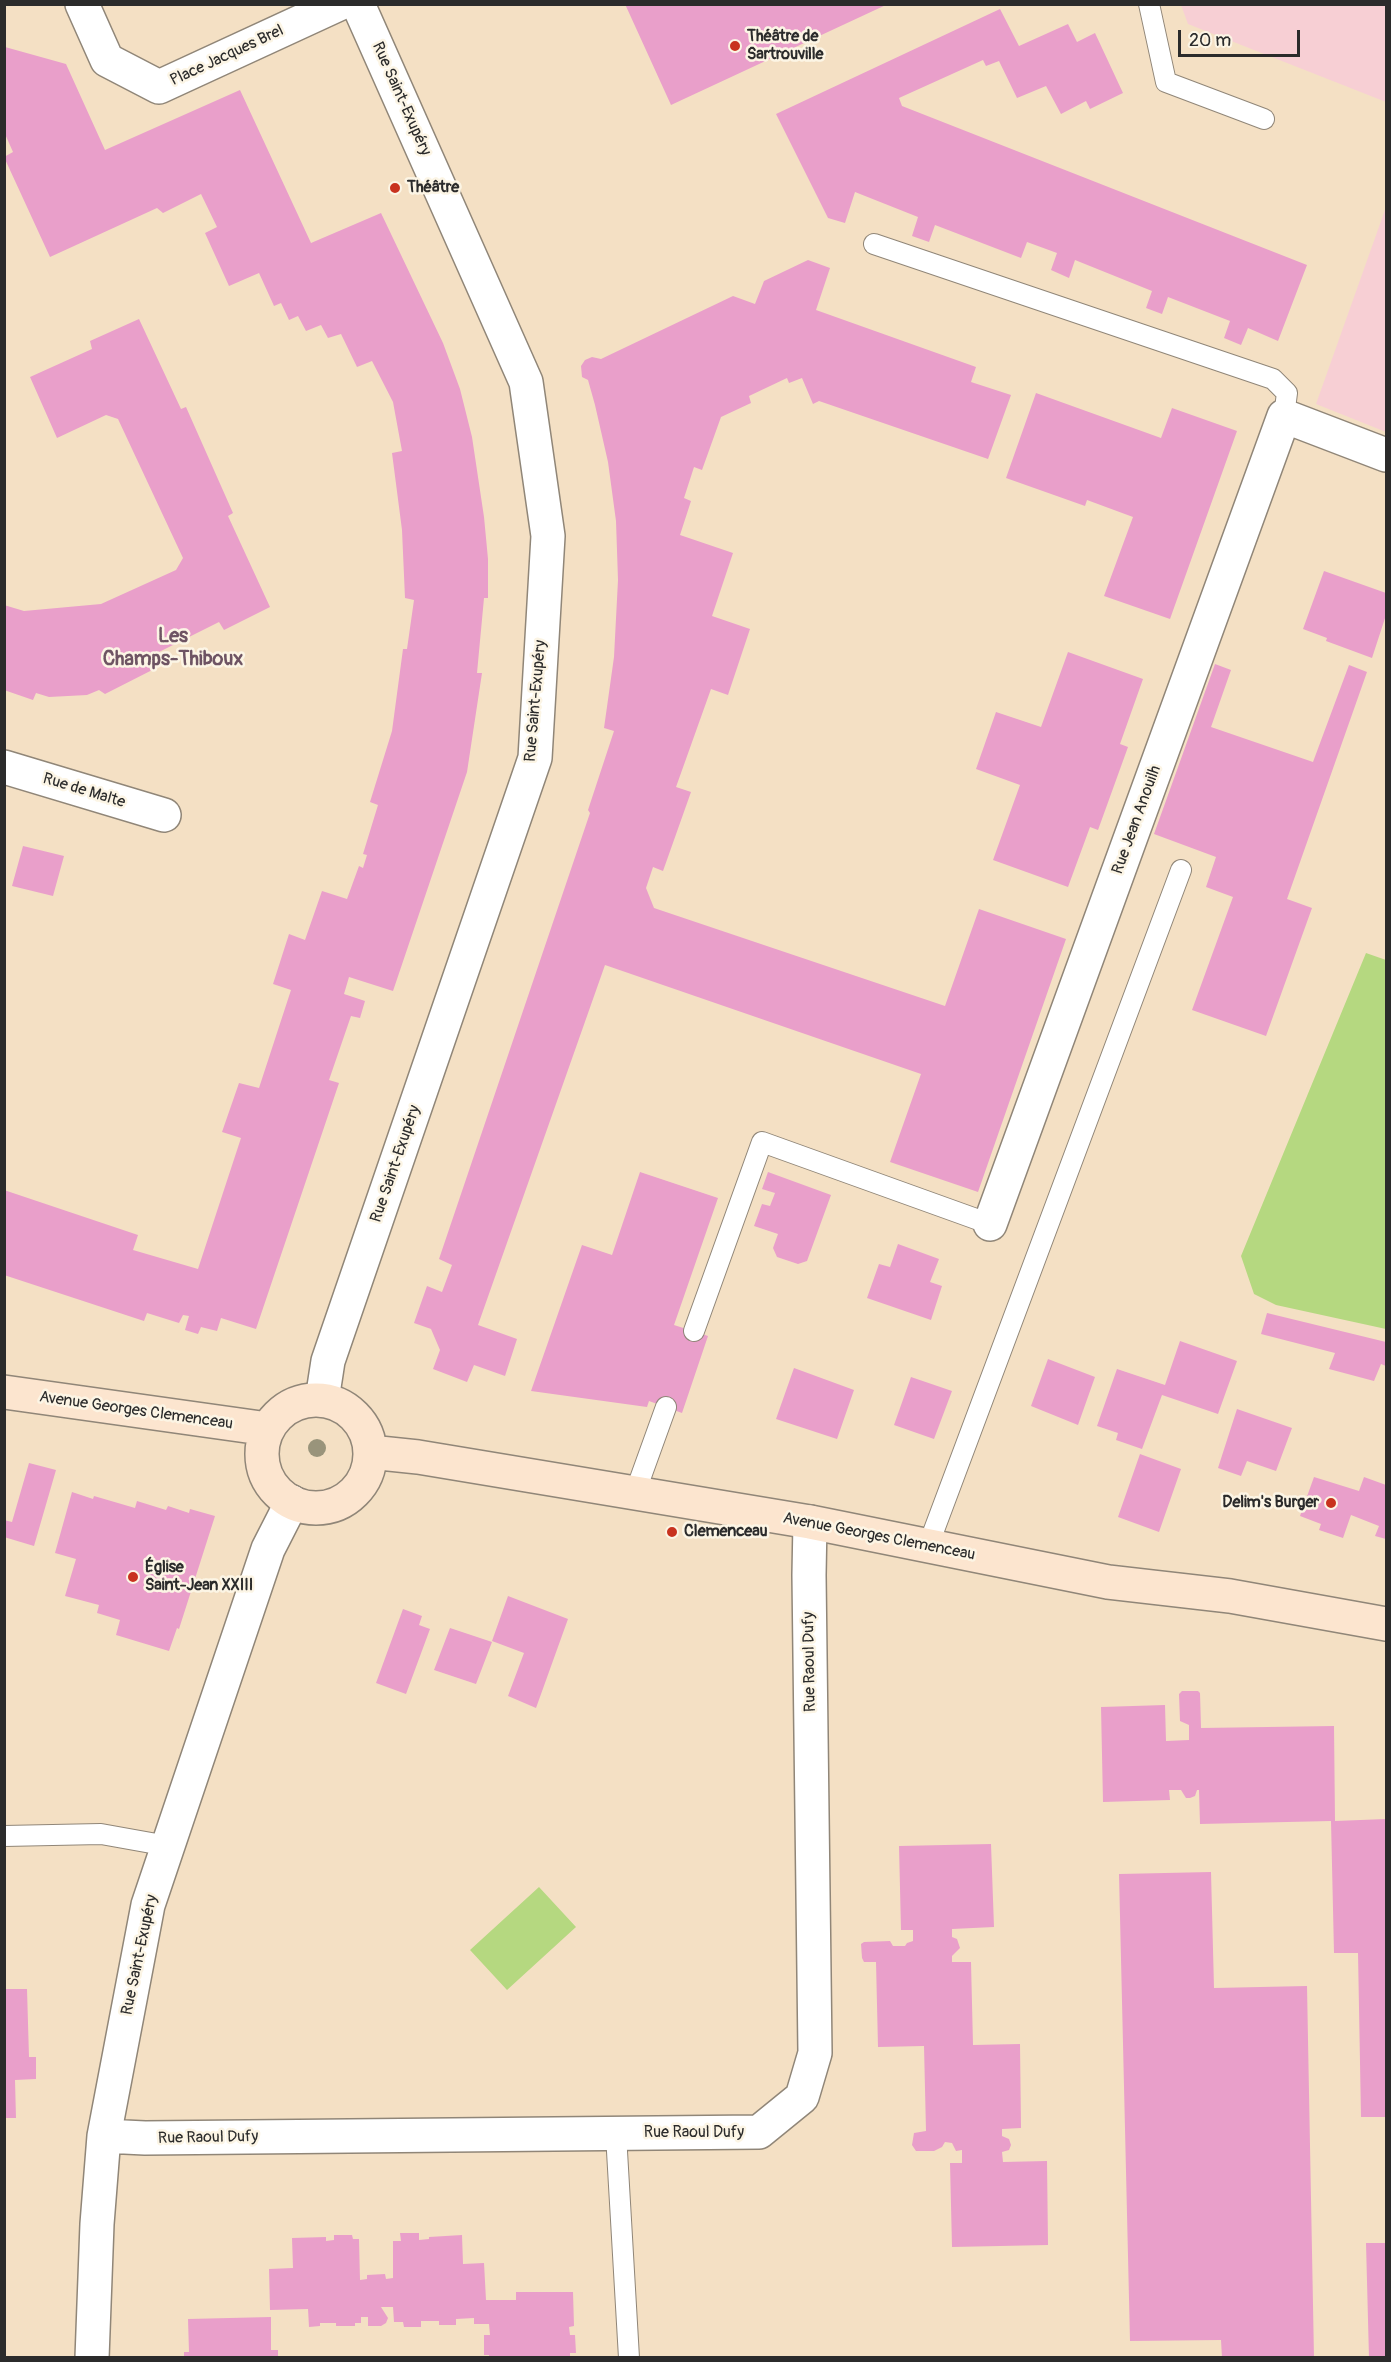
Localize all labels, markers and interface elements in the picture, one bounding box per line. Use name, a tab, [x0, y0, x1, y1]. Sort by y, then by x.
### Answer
scale bar	[1181, 18, 1302, 56]
street label: Place Jacques Brel	[167, 21, 287, 91]
place label: Théâtre de Sartrouville	[747, 27, 824, 65]
text: 20 m	[1189, 29, 1231, 52]
street label: Rue Saint-Exupéry	[367, 39, 435, 159]
marker: Théâtre de Sartrouville	[728, 39, 742, 53]
place label: Théâtre	[407, 178, 459, 198]
marker: Théâtre	[388, 181, 402, 195]
district label: Les Champs-Thiboux	[103, 625, 243, 672]
street label: Rue Saint-Exupéry	[521, 639, 551, 763]
street label: Rue Jean Anouilh	[1108, 763, 1166, 877]
street label: Rue de Malte	[40, 769, 128, 813]
street label: Rue Saint-Exupéry	[367, 1103, 425, 1225]
street label: Avenue Georges Clemenceau	[38, 1388, 234, 1434]
place label: Delim's Burger	[1222, 1493, 1319, 1513]
marker: Delim's Burger	[1324, 1496, 1338, 1510]
street label: Avenue Georges Clemenceau	[781, 1509, 977, 1565]
place label: Clemenceau	[684, 1522, 767, 1542]
marker: Clemenceau	[665, 1525, 679, 1539]
place label: Église Saint-Jean XXIII	[145, 1558, 253, 1596]
marker: Église Saint-Jean XXIII	[126, 1570, 140, 1584]
street label: Rue Raoul Dufy	[800, 1612, 820, 1712]
street label: Rue Saint-Exupéry	[118, 1893, 162, 2017]
street label: Rue Raoul Dufy	[644, 2123, 744, 2143]
street label: Rue Raoul Dufy	[158, 2128, 258, 2148]

